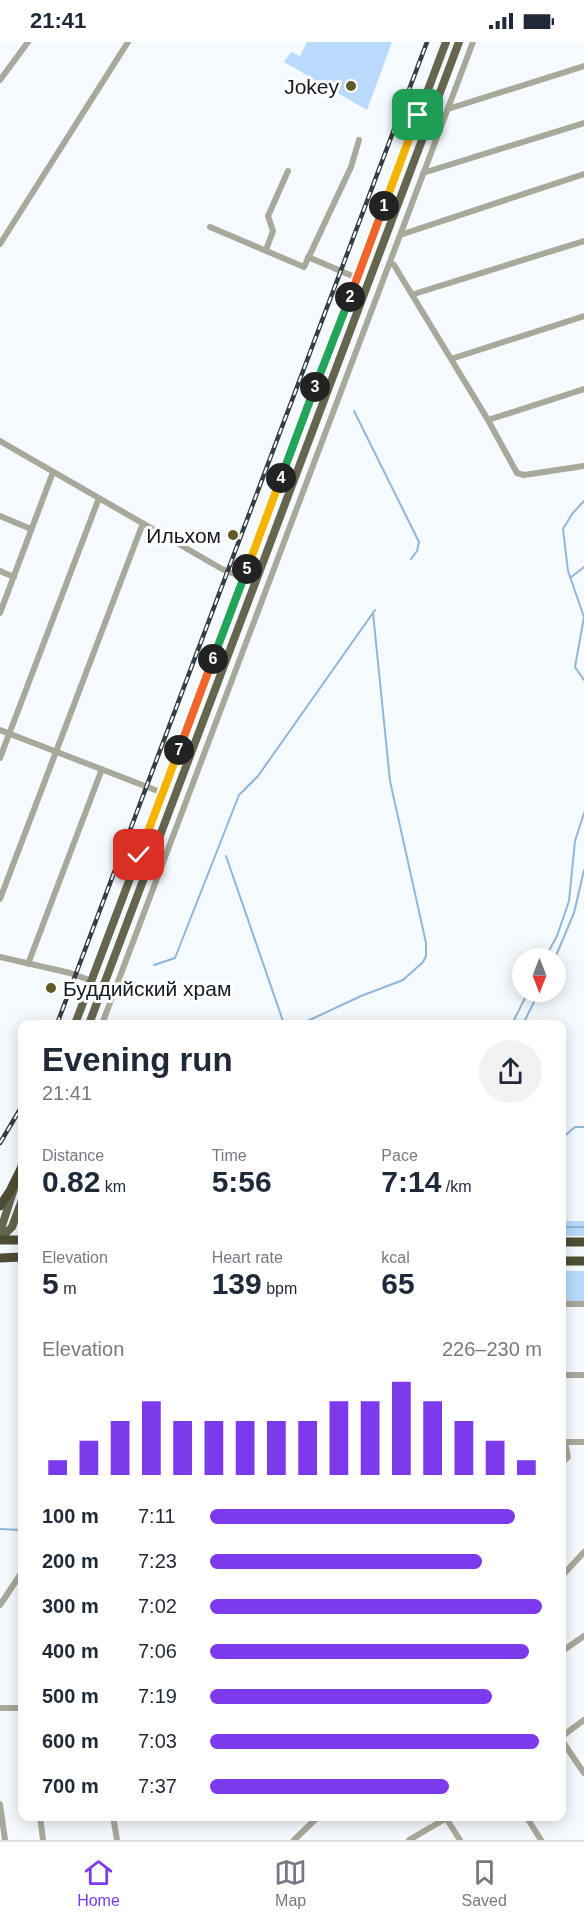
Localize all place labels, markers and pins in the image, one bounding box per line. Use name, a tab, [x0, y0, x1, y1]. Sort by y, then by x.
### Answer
place label: Jokey	[284, 75, 339, 98]
marker: Jokey	[344, 79, 358, 93]
pin	[392, 89, 443, 140]
pin: 1	[369, 191, 399, 221]
pin: 2	[335, 282, 365, 312]
pin: 3	[300, 372, 330, 402]
pin: 4	[266, 463, 296, 493]
place label: Ильхом	[146, 524, 221, 547]
marker: Ильхом	[226, 528, 240, 542]
pin: 5	[232, 554, 262, 584]
pin: 6	[198, 644, 228, 674]
pin: 7	[164, 735, 194, 765]
pin	[113, 829, 164, 880]
place label: Буддийский храм	[63, 977, 231, 1000]
marker: Буддийский храм	[44, 981, 58, 995]

